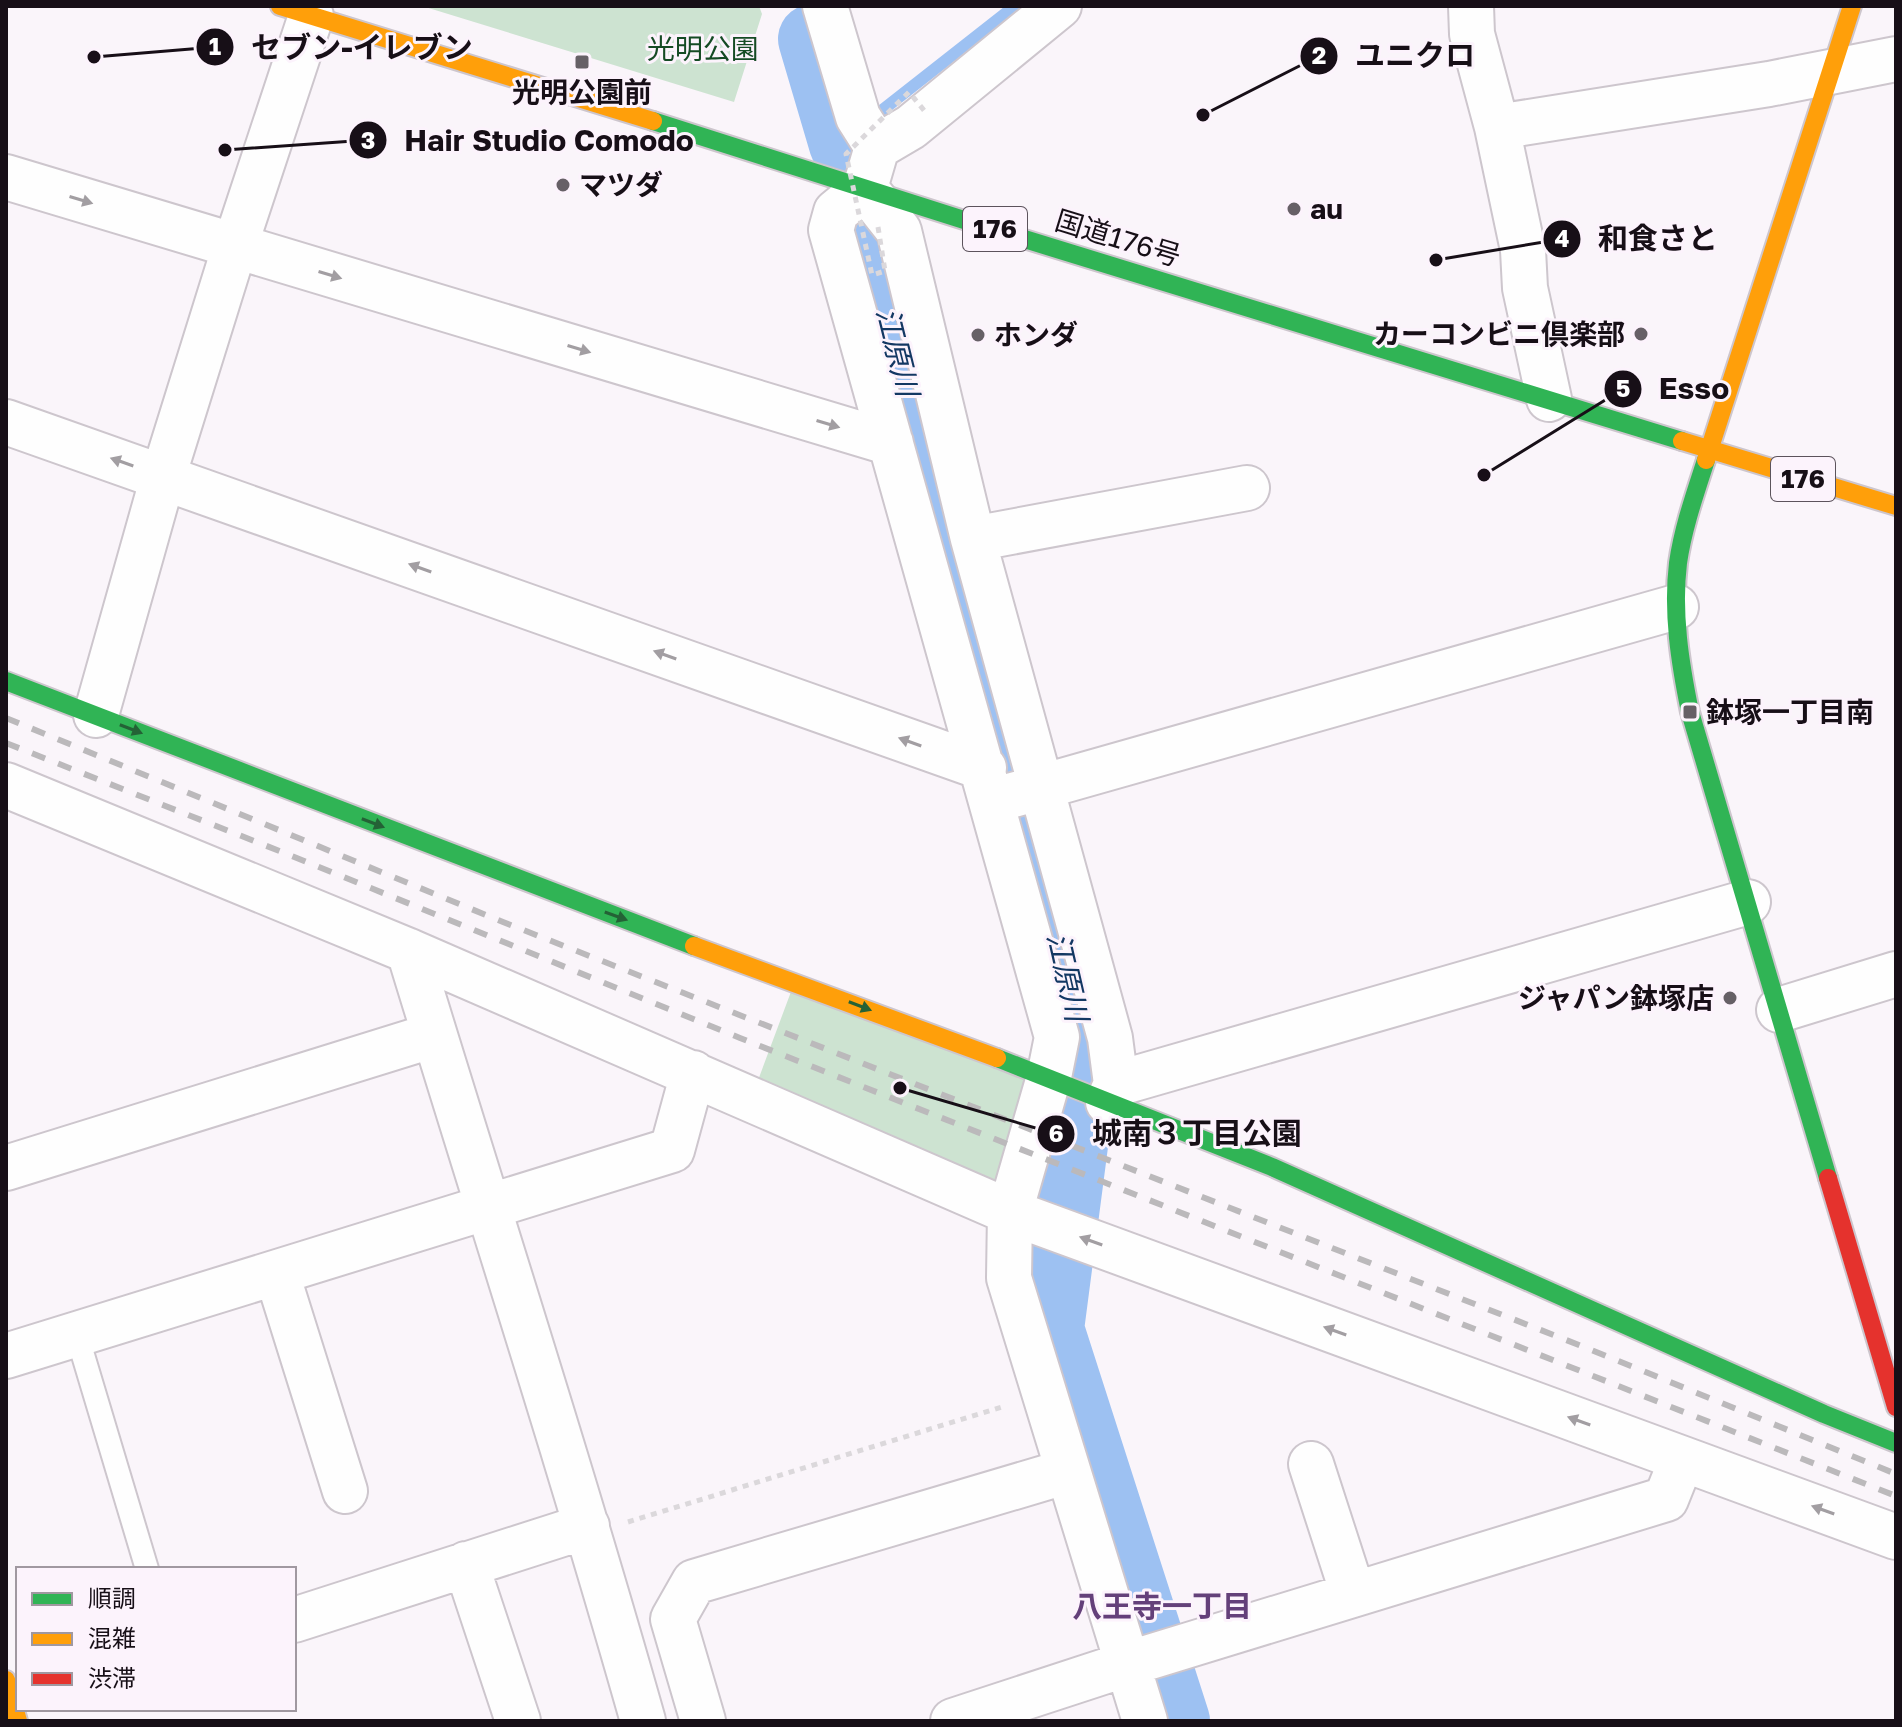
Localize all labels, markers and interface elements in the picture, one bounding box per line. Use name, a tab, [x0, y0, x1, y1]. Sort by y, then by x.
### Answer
callout: セブン-イレブン	[195, 20, 488, 74]
text: セブン-イレブン	[251, 29, 473, 65]
callout: ユニクロ	[1299, 29, 1491, 83]
text: 1	[209, 31, 221, 60]
park label: 光明公園	[647, 32, 759, 65]
text: ユニクロ	[1355, 37, 1475, 73]
text: 2	[1312, 40, 1326, 69]
marker: 光明公園前	[573, 53, 591, 71]
place label: 光明公園前	[512, 75, 652, 108]
callout: Hair Studio Comodo	[348, 113, 709, 167]
text: Hair Studio Comodo	[404, 122, 694, 158]
text: 3	[361, 125, 375, 154]
place label: マツダ	[579, 168, 663, 201]
marker: マツダ	[554, 176, 572, 194]
place label: au	[1310, 192, 1343, 225]
one-way arrow	[69, 194, 93, 206]
marker: au	[1285, 200, 1303, 218]
street label: 国道176号	[1051, 203, 1185, 272]
road number: 176	[963, 207, 1027, 251]
callout: 和食さと	[1542, 212, 1734, 266]
text: 和食さと	[1598, 220, 1718, 256]
text: 4	[1555, 223, 1570, 252]
one-way arrow	[318, 269, 342, 282]
water label: 江原川	[870, 304, 927, 403]
place label: カーコンビニ倶楽部	[1373, 317, 1625, 350]
place label: ホンダ	[994, 318, 1078, 351]
marker: カーコンビニ倶楽部	[1632, 325, 1650, 343]
marker: ホンダ	[969, 326, 987, 344]
one-way arrow	[567, 343, 591, 356]
callout: Esso	[1603, 362, 1745, 416]
text: Esso	[1659, 370, 1729, 406]
text: 5	[1616, 373, 1630, 402]
one-way arrow	[816, 418, 840, 431]
one-way arrow	[110, 456, 134, 468]
road number: 176	[1771, 457, 1835, 501]
one-way arrow	[408, 561, 432, 574]
one-way arrow	[653, 648, 677, 661]
place label: 鉢塚一丁目南	[1706, 695, 1874, 728]
marker: 鉢塚一丁目南	[1681, 703, 1699, 721]
one-way arrow	[119, 723, 143, 736]
one-way arrow	[898, 736, 922, 748]
one-way arrow	[361, 817, 385, 830]
one-way arrow	[604, 910, 628, 923]
water label: 江原川	[1040, 929, 1096, 1028]
place label: ジャパン鉢塚店	[1518, 981, 1714, 1014]
marker: ジャパン鉢塚店	[1721, 989, 1739, 1007]
one-way arrow	[848, 1000, 872, 1012]
callout: 城南３丁目公園	[1036, 1107, 1318, 1161]
text: 城南３丁目公園	[1092, 1115, 1302, 1151]
text: 6	[1048, 1118, 1064, 1147]
one-way arrow	[1078, 1234, 1102, 1247]
one-way arrow	[1323, 1324, 1347, 1337]
one-way arrow	[1567, 1414, 1591, 1427]
one-way arrow	[1811, 1504, 1835, 1516]
legend	[16, 1567, 296, 1711]
text: 順調	[88, 1583, 136, 1612]
district label: 八王寺一丁目	[1072, 1588, 1252, 1624]
text: 混雑	[88, 1623, 136, 1652]
text: 渋滞	[88, 1663, 136, 1692]

